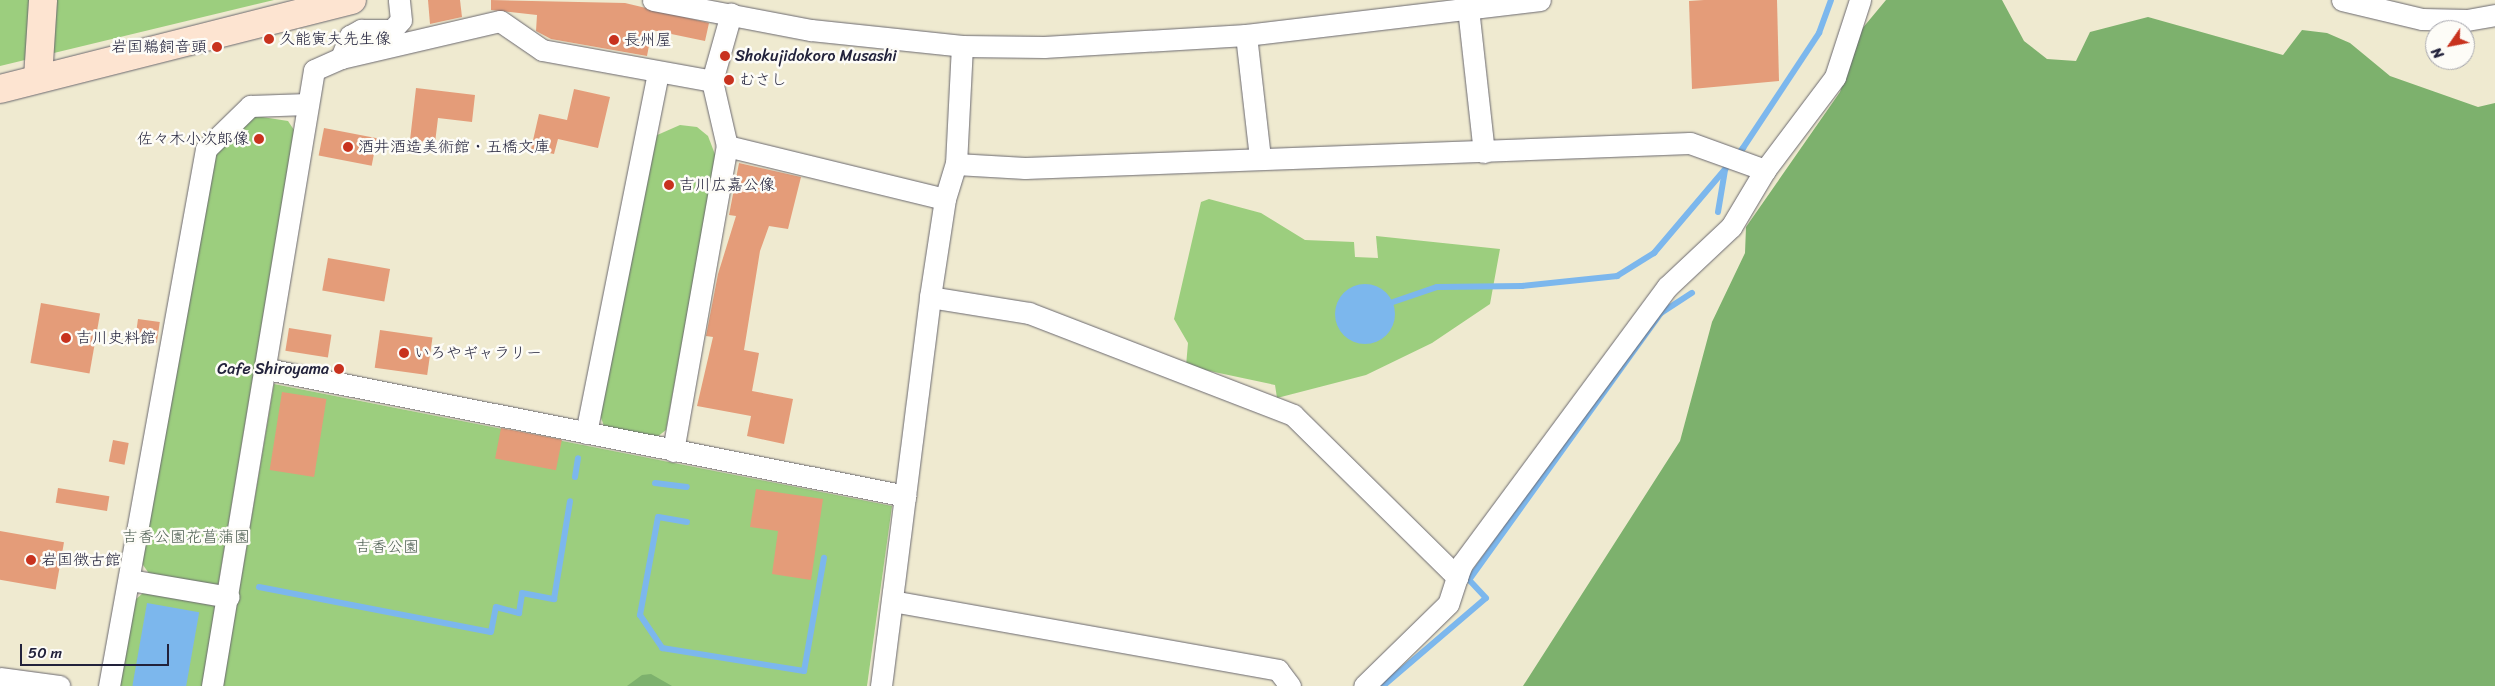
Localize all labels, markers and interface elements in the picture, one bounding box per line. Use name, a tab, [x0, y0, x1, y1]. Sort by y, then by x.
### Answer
north arrow	[2425, 20, 2475, 70]
place label: 久能寅夫先生像	[279, 29, 391, 49]
place label: 長州屋	[624, 30, 672, 50]
marker: 久能寅夫先生像	[263, 33, 275, 45]
marker: 長州屋	[608, 34, 620, 46]
place label: 岩国鵜飼音頭	[111, 37, 207, 57]
marker: 岩国鵜飼音頭	[211, 41, 223, 53]
text: N	[2425, 42, 2451, 64]
place label: Shokujidokoro Musashi	[735, 46, 897, 66]
marker: Shokujidokoro Musashi	[719, 50, 731, 62]
place label: むさし	[739, 70, 787, 90]
marker: むさし	[723, 74, 735, 86]
place label: 佐々木小次郎像	[137, 129, 249, 149]
marker: 佐々木小次郎像	[253, 133, 265, 145]
place label: 酒井酒造美術館・五橋文庫	[358, 137, 550, 157]
marker: 酒井酒造美術館・五橋文庫	[342, 141, 354, 153]
place label: 吉川広嘉公像	[679, 175, 775, 195]
marker: 吉川広嘉公像	[663, 179, 675, 191]
place label: 吉川史料館	[76, 328, 156, 348]
marker: 吉川史料館	[60, 332, 72, 344]
place label: いろやギャラリー	[414, 343, 542, 363]
marker: いろやギャラリー	[398, 347, 410, 359]
place label: Cafe Shiroyama	[217, 359, 329, 379]
marker: Cafe Shiroyama	[333, 363, 345, 375]
park label: 吉香公園花菖蒲園	[122, 527, 250, 547]
park label: 吉香公園	[355, 537, 419, 557]
place label: 岩国徴古館	[41, 550, 121, 570]
marker: 岩国徴古館	[25, 554, 37, 566]
scale bar	[22, 634, 171, 666]
text: 50 m	[28, 640, 62, 666]

